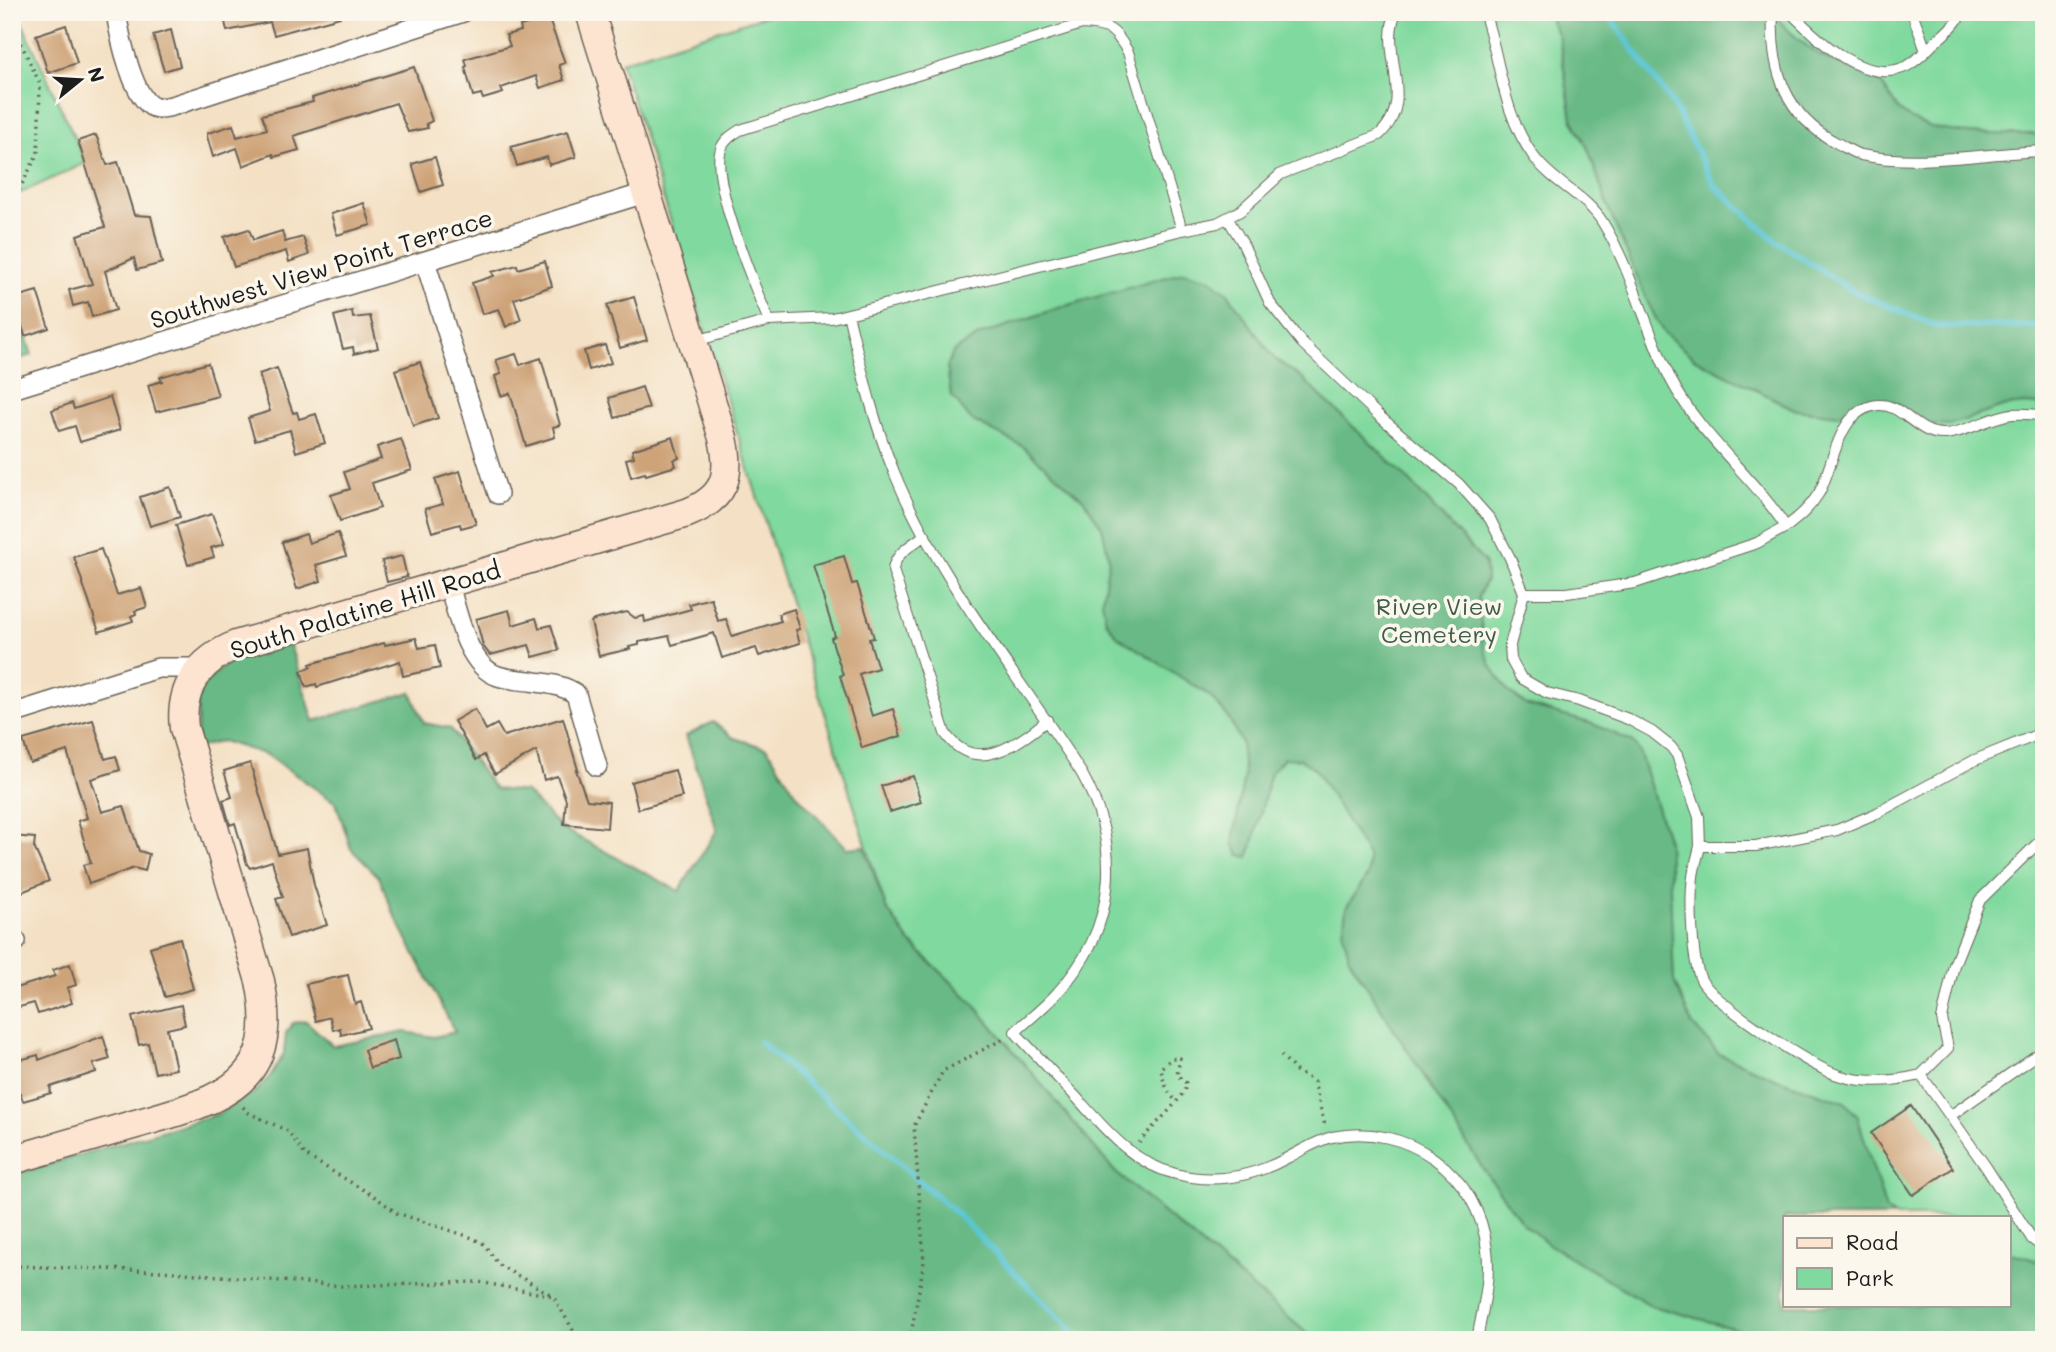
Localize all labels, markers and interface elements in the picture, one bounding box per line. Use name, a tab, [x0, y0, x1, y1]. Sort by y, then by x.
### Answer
north arrow	[46, 46, 116, 116]
text: N	[83, 64, 111, 85]
street label: Southwest View Point Terrace	[146, 201, 496, 335]
street label: South Palatine Hill Road	[226, 553, 504, 665]
park label: River View Cemetery	[1376, 590, 1502, 649]
legend	[1783, 1216, 2010, 1306]
text: Road	[1846, 1228, 1898, 1255]
text: Park	[1846, 1264, 1894, 1291]

